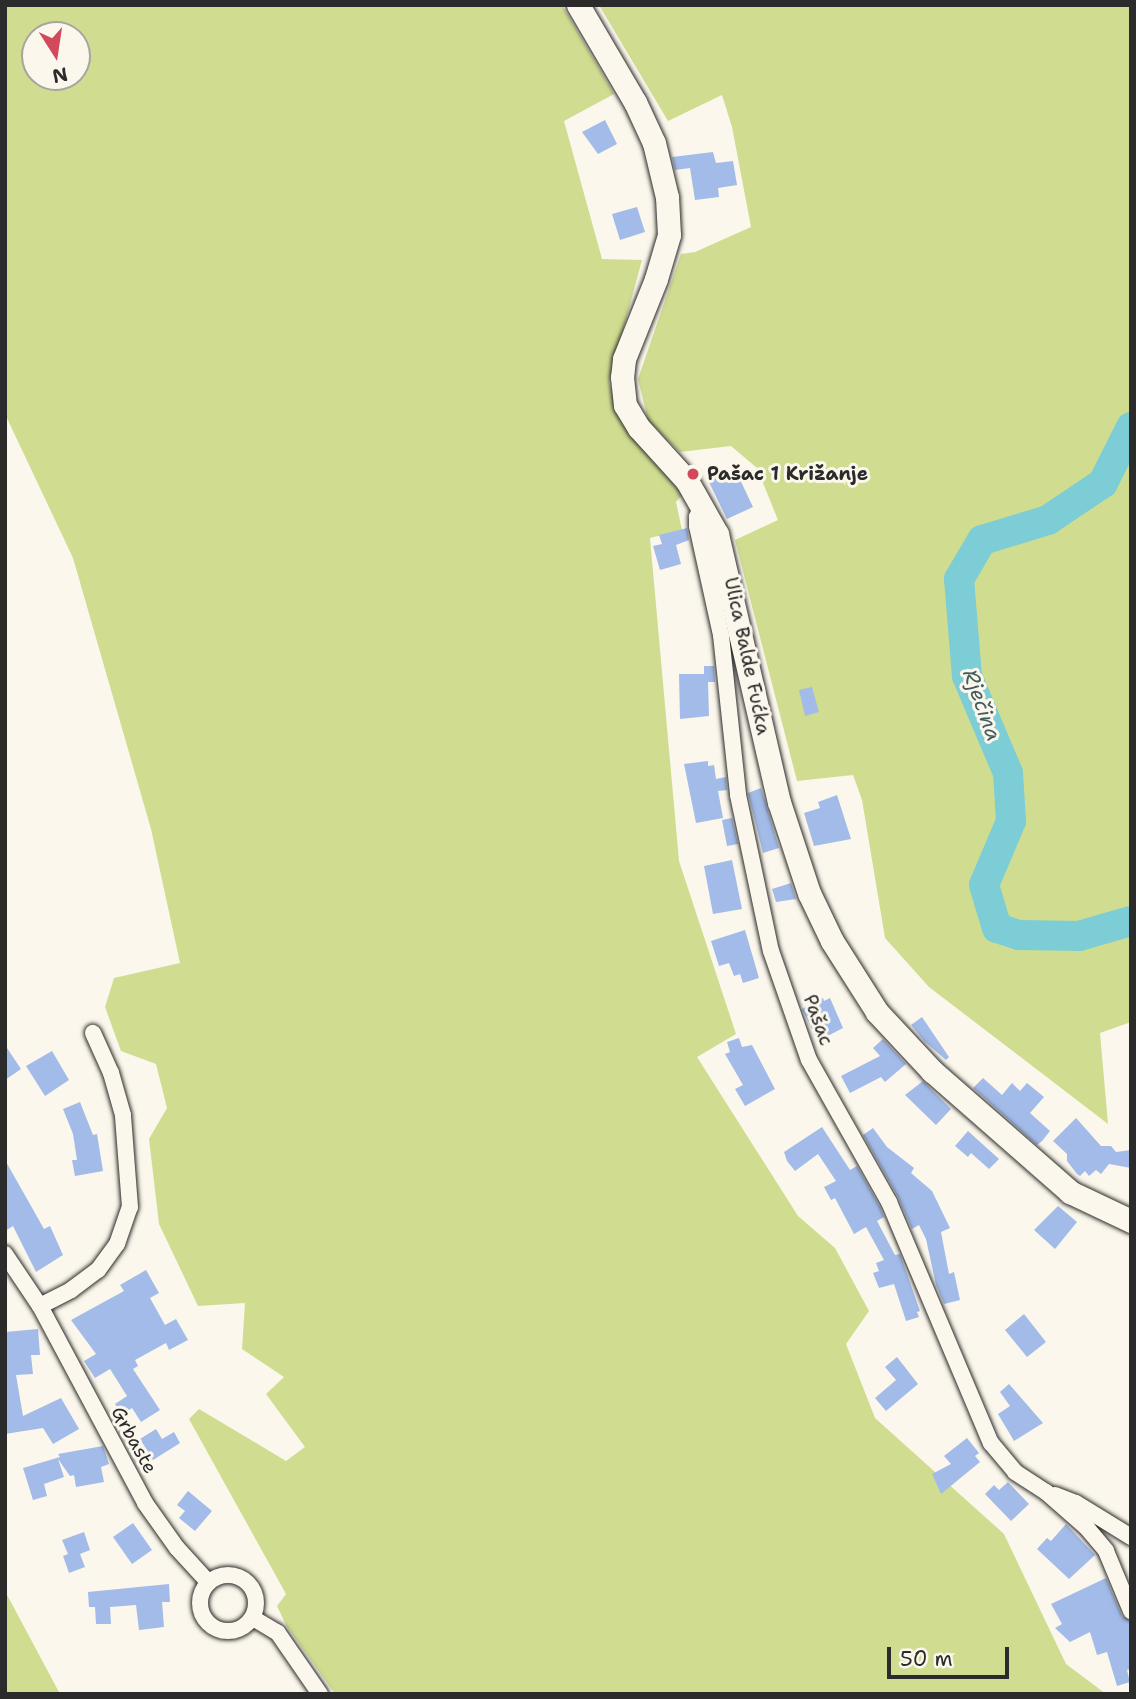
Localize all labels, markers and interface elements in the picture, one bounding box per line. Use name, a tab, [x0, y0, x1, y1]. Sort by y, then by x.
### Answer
north arrow	[21, 21, 91, 91]
text: N	[50, 61, 70, 89]
place label: Pašac 1 Križanje	[707, 463, 868, 485]
marker: Pašac 1 Križanje	[685, 466, 701, 482]
street label: Ulica Balde Fućka	[719, 575, 775, 737]
water label: Rječina	[957, 666, 1007, 744]
street label: Pašac	[798, 992, 838, 1048]
street label: Grbaste	[106, 1402, 162, 1478]
scale bar	[891, 1632, 1014, 1676]
text: 50 m	[900, 1645, 953, 1673]

